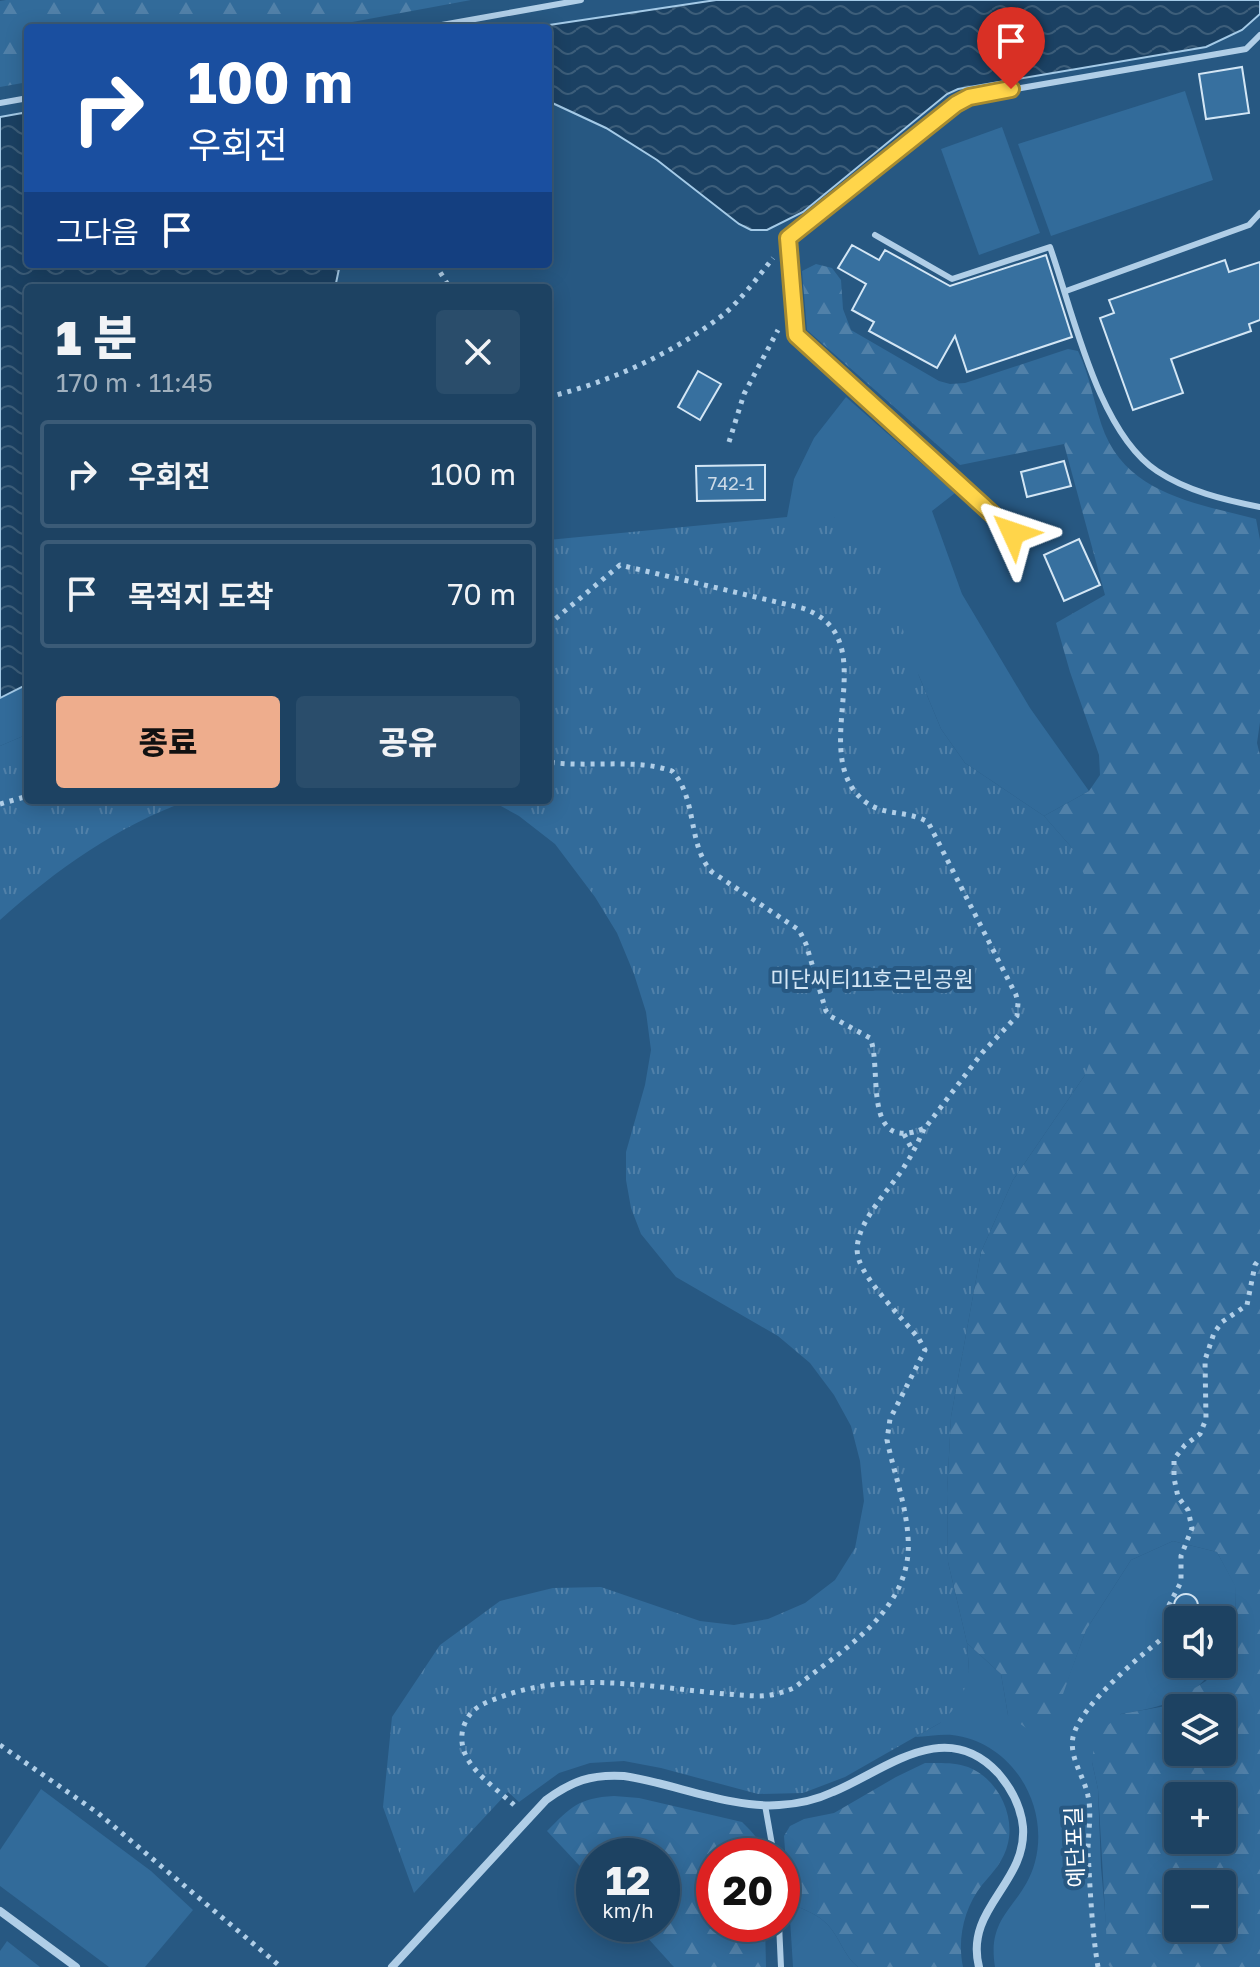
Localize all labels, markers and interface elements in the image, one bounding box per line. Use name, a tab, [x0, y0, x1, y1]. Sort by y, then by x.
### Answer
pin	[977, 7, 1045, 89]
icon: arrive	[989, 19, 1033, 63]
text: 100 m	[188, 48, 353, 115]
icon: right	[56, 56, 160, 160]
text: 우회전	[188, 123, 287, 166]
icon: arrive	[155, 208, 199, 252]
text: 그다음	[56, 214, 139, 250]
text: 1 분	[56, 308, 138, 366]
button: close	[436, 310, 520, 394]
text: 170 m · 11:45	[56, 367, 213, 398]
icon: right	[60, 452, 104, 496]
text: 100 m	[430, 456, 516, 492]
text: 우회전	[128, 458, 211, 494]
house number: 742-1	[708, 472, 755, 494]
position arrow	[971, 491, 1055, 575]
icon: arrive	[60, 572, 104, 616]
text: 70 m	[447, 576, 516, 612]
text: 목적지 도착	[128, 578, 274, 614]
button: 종료	[56, 696, 280, 788]
button: 공유	[296, 696, 520, 788]
park label: 미단씨티11호근린공원	[770, 965, 974, 992]
map controls	[1164, 1606, 1236, 1942]
button: sound	[1164, 1606, 1236, 1678]
button: layers	[1164, 1694, 1236, 1766]
button: +	[1164, 1782, 1236, 1854]
street label: 예단포길	[1059, 1806, 1089, 1888]
speed limit sign: 20	[696, 1838, 800, 1942]
text: 12	[606, 1856, 651, 1904]
button: −	[1164, 1870, 1236, 1942]
text: km/h	[603, 1898, 653, 1922]

